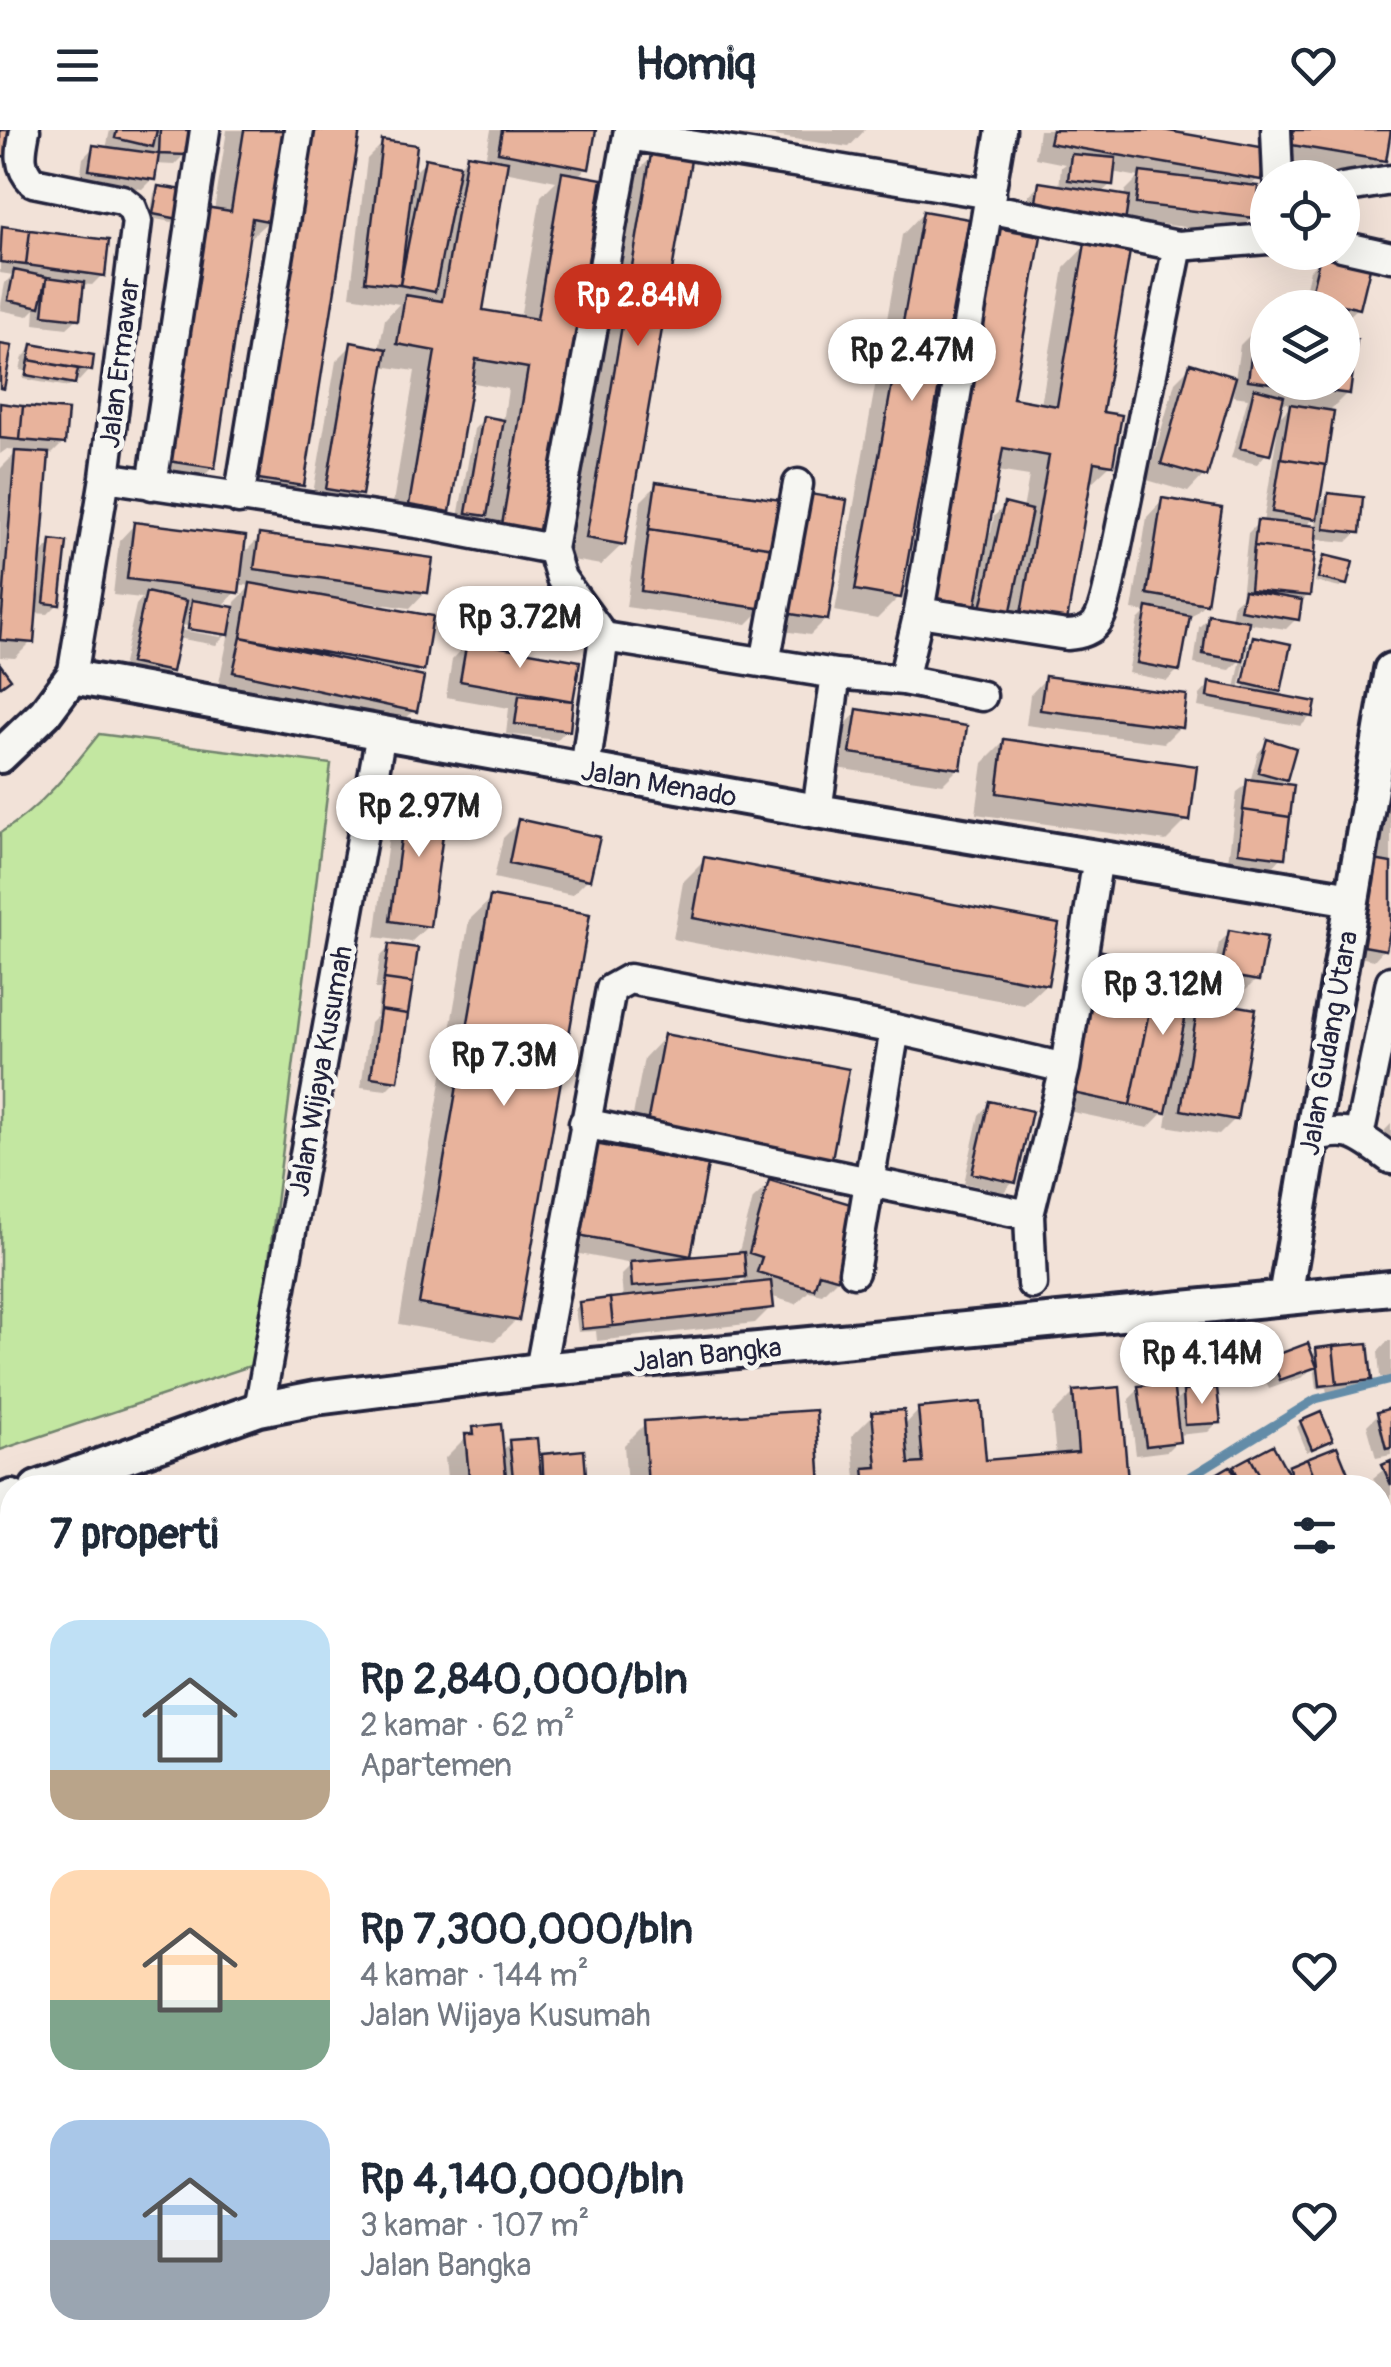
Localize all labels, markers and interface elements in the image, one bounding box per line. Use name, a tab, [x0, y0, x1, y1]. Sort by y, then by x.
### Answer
text: Homiq	[635, 37, 756, 93]
icon: menu	[50, 38, 105, 93]
icon: heart	[1286, 38, 1341, 93]
map controls	[1250, 160, 1360, 400]
button: locate	[1250, 160, 1360, 270]
pin: Rp 2.84M	[535, 264, 741, 349]
street label: Jalan Ermawar	[93, 276, 148, 450]
text: Rp 2.84M	[576, 276, 700, 316]
button: layers	[1250, 290, 1360, 400]
pin: Rp 2.47M	[809, 319, 1015, 404]
text: Rp 2.47M	[850, 331, 974, 371]
pin: Rp 3.72M	[417, 586, 623, 671]
text: Rp 3.72M	[458, 598, 582, 638]
street label: Jalan Menado	[578, 754, 739, 815]
pin: Rp 2.97M	[316, 775, 522, 860]
text: Rp 2.97M	[358, 787, 480, 827]
street label: Jalan Gudang Utara	[1292, 928, 1366, 1158]
street label: Jalan Wijaya Kusumah	[282, 943, 361, 1200]
pin: Rp 3.12M	[1060, 953, 1266, 1038]
text: Rp 3.12M	[1104, 965, 1222, 1005]
pin: Rp 7.3M	[412, 1024, 596, 1109]
text: Rp 7.3M	[451, 1036, 557, 1076]
pin: Rp 4.14M	[1099, 1322, 1305, 1407]
street label: Jalan Bangka	[631, 1330, 784, 1381]
text: Rp 4.14M	[1142, 1334, 1262, 1374]
icon: filters	[1287, 1508, 1342, 1563]
text: 7 properti	[50, 1509, 218, 1561]
text: Rp 2,840,000/bln	[360, 1654, 688, 1706]
icon: home	[130, 1660, 250, 1780]
icon: heart	[1287, 1693, 1342, 1748]
text: 2 kamar · 62 m²	[360, 1706, 575, 1746]
text: Apartemen	[360, 1746, 512, 1786]
text: Rp 7,300,000/bln	[360, 1904, 693, 1956]
icon: home	[130, 1910, 250, 2030]
icon: heart	[1287, 1943, 1342, 1998]
text: 4 kamar · 144 m²	[360, 1956, 589, 1996]
text: Jalan Wijaya Kusumah	[360, 1996, 651, 2036]
text: Rp 4,140,000/bln	[360, 2154, 684, 2206]
icon: home	[130, 2160, 250, 2280]
icon: heart	[1287, 2193, 1342, 2248]
text: 3 kamar · 107 m²	[360, 2206, 590, 2246]
text: Jalan Bangka	[360, 2246, 531, 2286]

